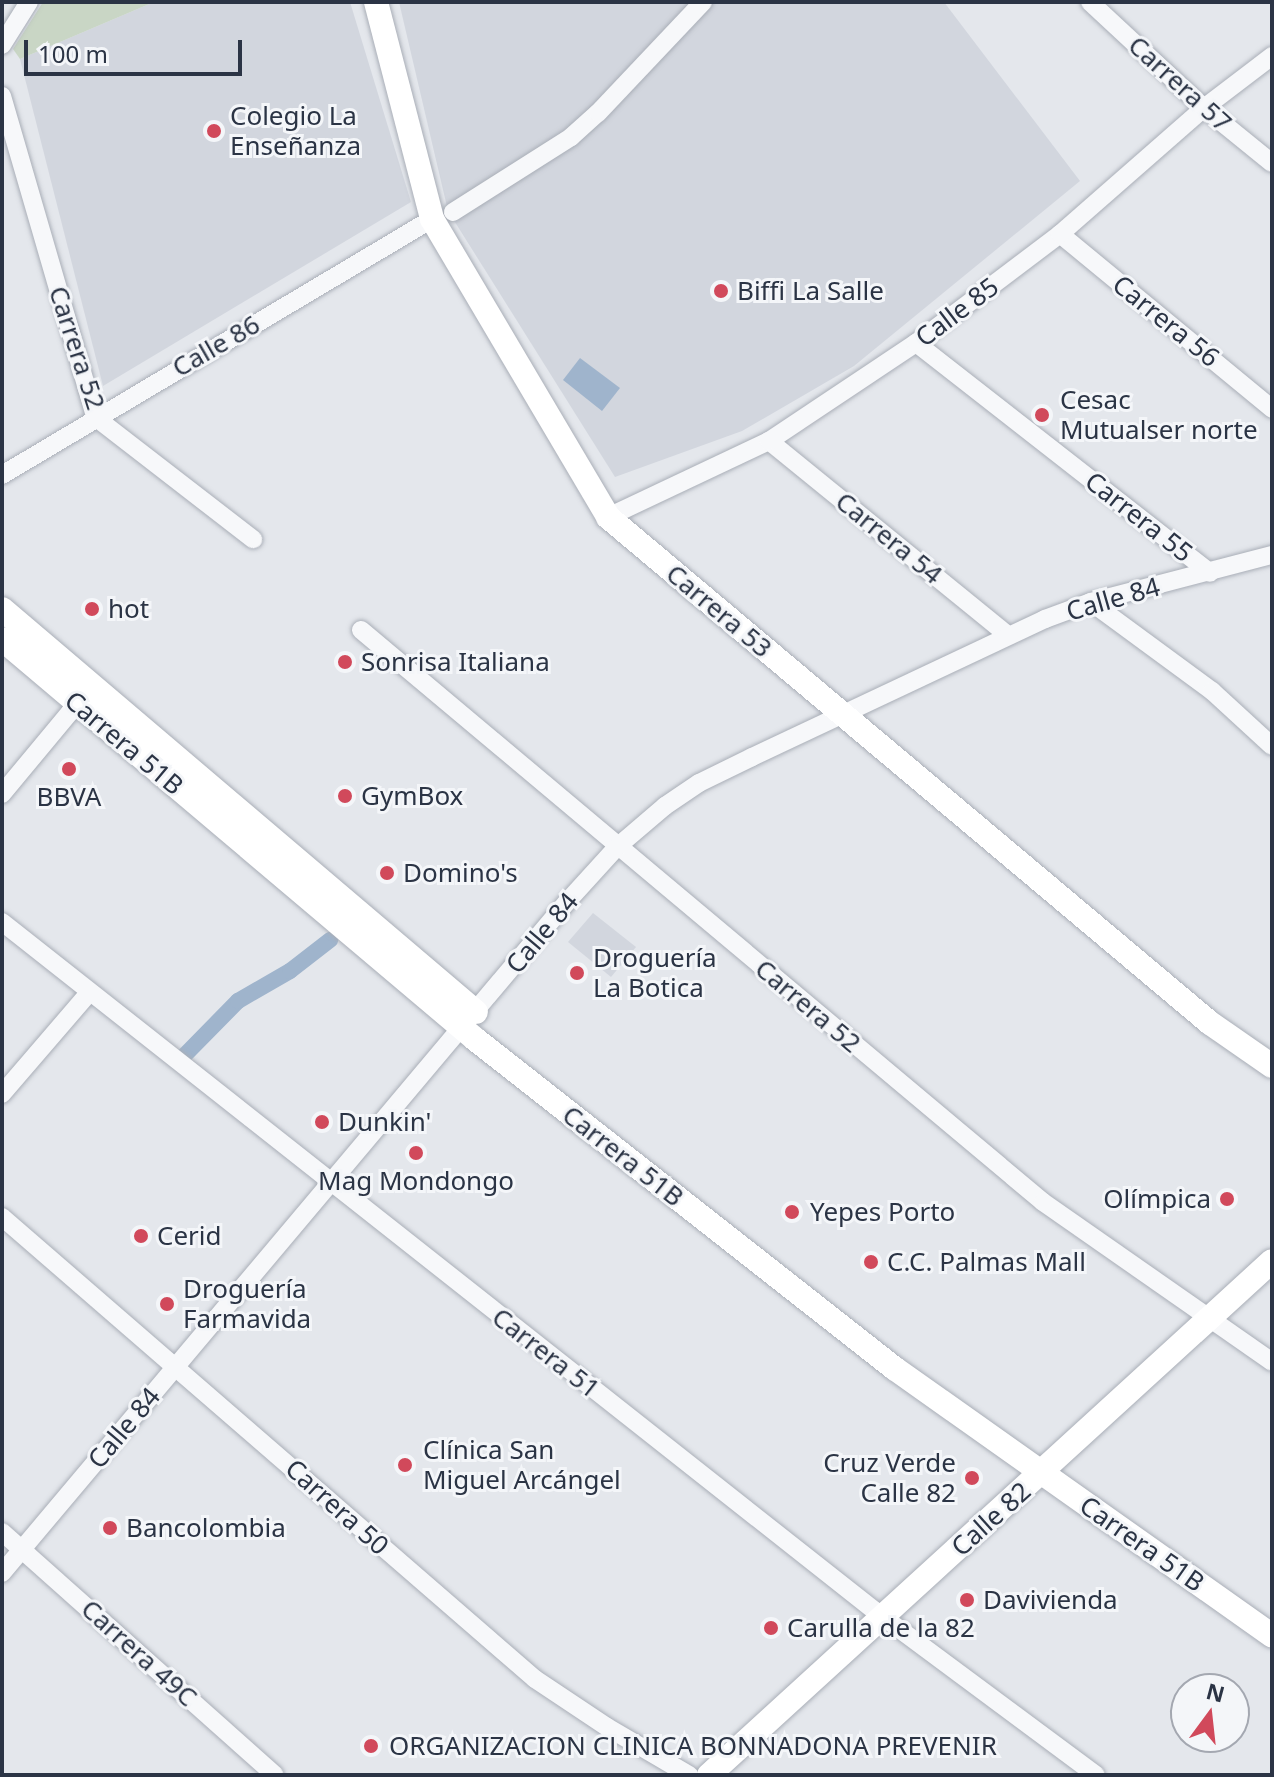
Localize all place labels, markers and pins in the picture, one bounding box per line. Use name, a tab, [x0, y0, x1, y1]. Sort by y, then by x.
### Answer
place label: Colegio La Enseñanza	[230, 100, 361, 162]
marker: Colegio La Enseñanza	[205, 122, 223, 140]
place label: Biffi La Salle	[737, 275, 884, 307]
marker: Biffi La Salle	[712, 282, 730, 300]
place label: Cesac Mutualser norte	[1060, 384, 1258, 446]
marker: Cesac Mutualser norte	[1031, 404, 1053, 426]
place label: hot	[108, 593, 149, 625]
marker: hot	[83, 600, 101, 618]
place label: Sonrisa Italiana	[361, 646, 550, 678]
marker: Sonrisa Italiana	[336, 653, 354, 671]
marker: BBVA	[60, 760, 78, 778]
place label: GymBox	[361, 780, 463, 812]
place label: BBVA	[37, 781, 101, 813]
marker: GymBox	[336, 787, 354, 805]
place label: Domino's	[403, 857, 518, 889]
marker: Domino's	[378, 864, 396, 882]
place label: Droguería La Botica	[593, 942, 717, 1004]
marker: Droguería La Botica	[568, 964, 586, 982]
place label: Dunkin'	[338, 1106, 431, 1138]
marker: Dunkin'	[313, 1113, 331, 1131]
marker: Mag Mondongo	[407, 1144, 425, 1162]
place label: Mag Mondongo	[318, 1165, 514, 1197]
place label: Olímpica	[1103, 1183, 1211, 1215]
marker: Olímpica	[1218, 1190, 1236, 1208]
place label: Yepes Porto	[810, 1196, 955, 1228]
marker: Yepes Porto	[781, 1201, 803, 1223]
place label: Cerid	[157, 1220, 222, 1252]
marker: Cerid	[132, 1227, 150, 1245]
place label: C.C. Palmas Mall	[887, 1246, 1086, 1278]
marker: C.C. Palmas Mall	[862, 1253, 880, 1271]
place label: Droguería Farmavida	[183, 1273, 311, 1334]
marker: Droguería Farmavida	[158, 1295, 176, 1313]
place label: Clínica San Miguel Arcángel	[423, 1434, 621, 1496]
place label: Cruz Verde Calle 82	[823, 1447, 956, 1508]
marker: Clínica San Miguel Arcángel	[394, 1454, 416, 1476]
marker: Cruz Verde Calle 82	[963, 1469, 981, 1487]
place label: Bancolombia	[126, 1512, 286, 1544]
marker: Bancolombia	[101, 1519, 119, 1537]
place label: Davivienda	[983, 1584, 1118, 1616]
marker: Davivienda	[958, 1591, 976, 1609]
place label: Carulla de la 82	[787, 1612, 975, 1644]
marker: Carulla de la 82	[762, 1619, 780, 1637]
place label: ORGANIZACION CLINICA BONNADONA PREVENIR	[389, 1730, 997, 1762]
marker: ORGANIZACION CLINICA BONNADONA PREVENIR	[360, 1735, 382, 1757]

